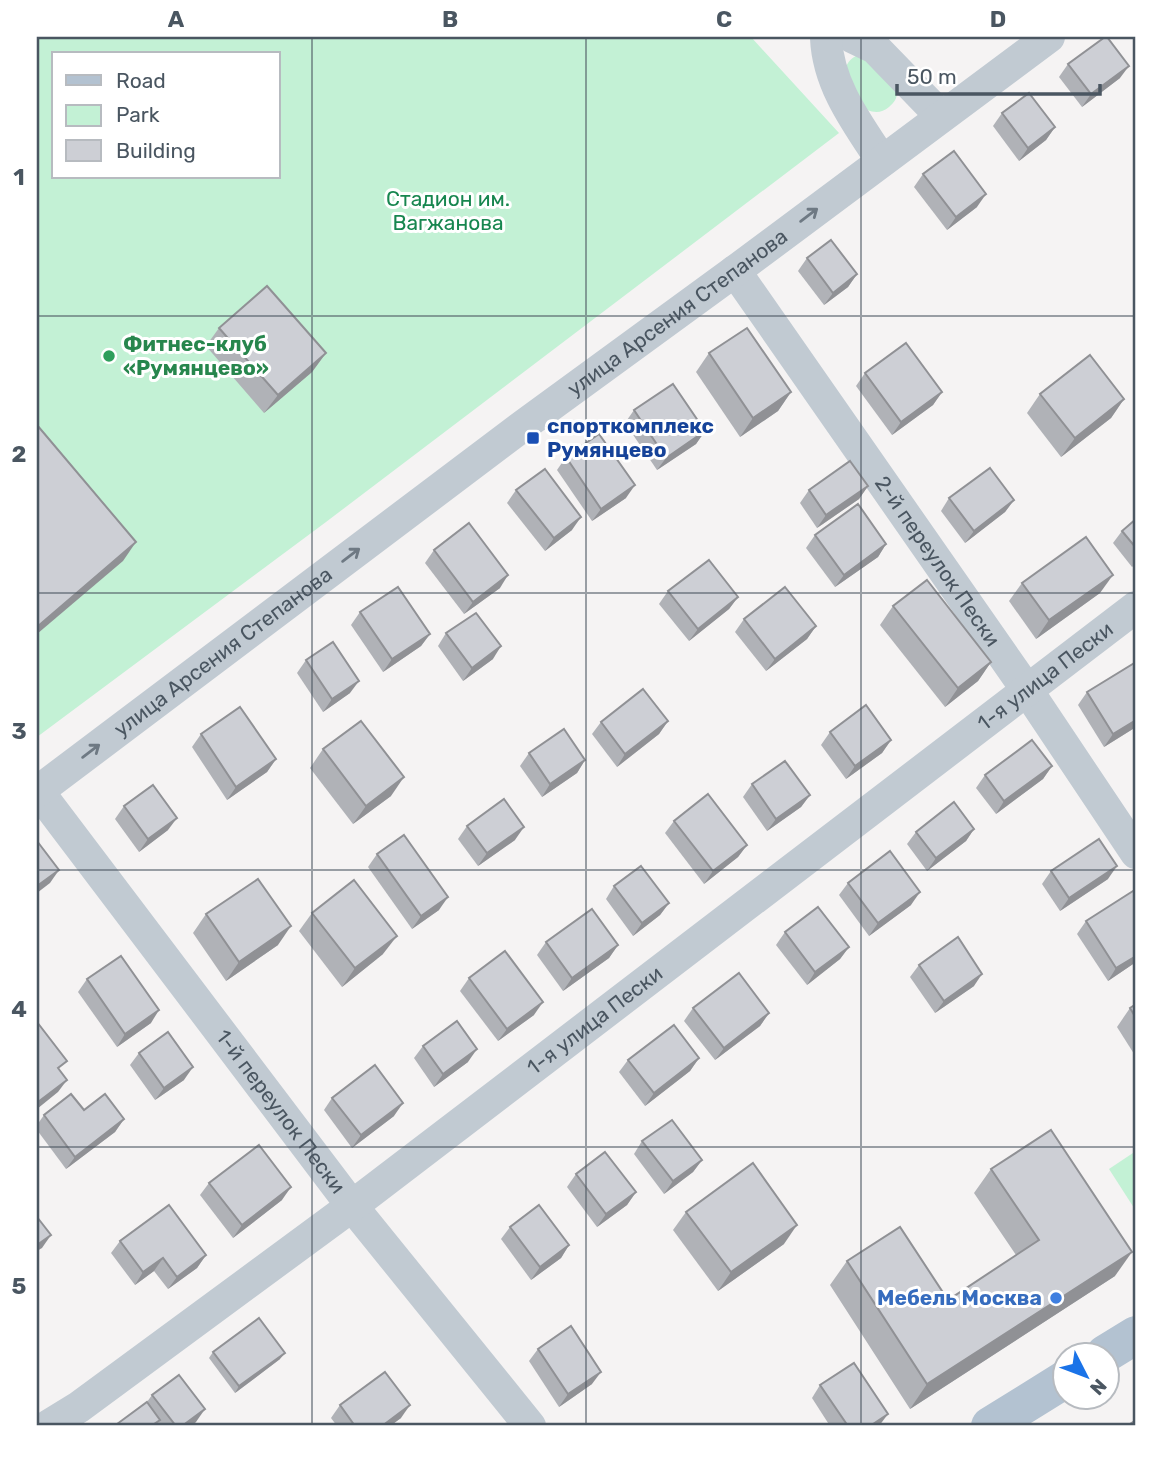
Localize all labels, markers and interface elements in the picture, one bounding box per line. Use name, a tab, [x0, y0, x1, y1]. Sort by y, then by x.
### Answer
text: A	[168, 5, 185, 33]
text: B	[442, 5, 458, 33]
text: C	[716, 5, 732, 33]
text: D	[990, 5, 1006, 33]
legend	[52, 52, 280, 178]
scale bar	[897, 52, 1100, 96]
text: 50 m	[907, 64, 957, 89]
text: Road	[116, 68, 166, 93]
text: Park	[116, 102, 160, 127]
text: Building	[116, 138, 196, 163]
text: 1	[13, 163, 25, 191]
park label: Стадион им. Вагжанова	[386, 186, 510, 235]
one-way arrow	[800, 208, 819, 223]
street label: улица Арсения Степанова	[562, 223, 792, 401]
place label: Фитнес-клуб «Румянцево»	[123, 331, 269, 380]
marker: Фитнес-клуб «Румянцево»	[101, 348, 117, 364]
place label: cпорткомплекс Румянцево	[547, 413, 714, 462]
marker: cпорткомплекс Румянцево	[525, 430, 541, 446]
text: 2	[12, 440, 26, 468]
street label: 2-й переулок Пески	[870, 471, 1006, 651]
one-way arrow	[341, 548, 360, 562]
street label: улица Арсения Степанова	[109, 561, 337, 742]
street label: 1-я улица Пески	[972, 616, 1118, 735]
text: 3	[11, 717, 27, 745]
one-way arrow	[81, 743, 100, 758]
street label: 1-я улица Пески	[522, 960, 667, 1080]
text: 4	[11, 995, 27, 1023]
street label: 1-й переулок Пески	[211, 1024, 351, 1198]
text: 5	[12, 1272, 27, 1300]
place label: Мебель Москва	[877, 1285, 1042, 1310]
marker: Мебель Москва	[1048, 1290, 1064, 1306]
north arrow	[1050, 1340, 1120, 1410]
text: N	[1085, 1374, 1111, 1400]

